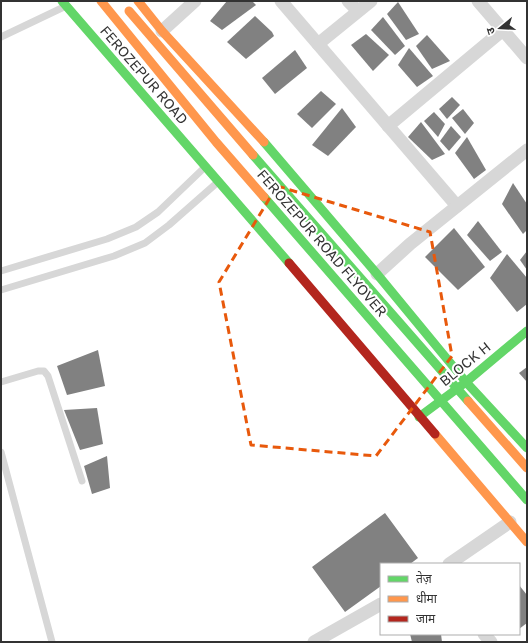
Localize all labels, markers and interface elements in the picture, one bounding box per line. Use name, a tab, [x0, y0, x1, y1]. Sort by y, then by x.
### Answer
north arrow	[480, 8, 520, 48]
street label: FEROZEPUR ROAD	[97, 22, 192, 127]
text: उ	[483, 26, 497, 36]
street label: FEROZEPUR ROAD FLYOVER	[254, 166, 391, 320]
street label: BLOCK H	[436, 338, 494, 389]
legend	[380, 563, 520, 635]
text: तेज़	[416, 571, 433, 586]
text: धीमा	[416, 591, 438, 606]
text: जाम	[416, 611, 436, 626]

